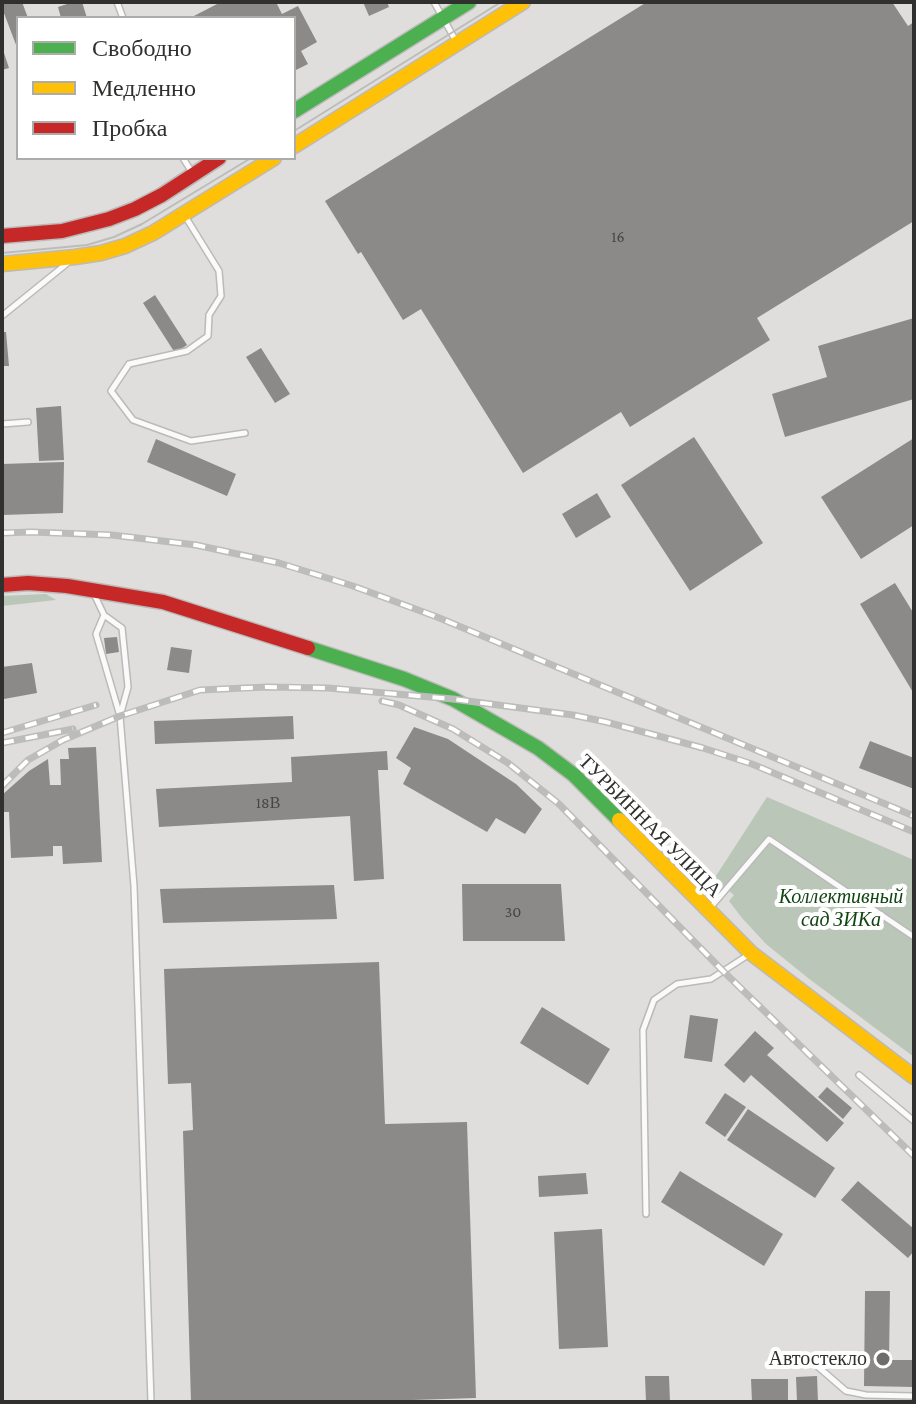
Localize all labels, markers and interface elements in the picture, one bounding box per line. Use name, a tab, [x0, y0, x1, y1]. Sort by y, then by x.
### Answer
legend	[16, 16, 296, 160]
text: Свободно	[92, 34, 192, 61]
text: Медленно	[92, 74, 196, 101]
text: Пробка	[92, 114, 168, 141]
house number: 16	[611, 227, 625, 247]
street label: ТУРБИННАЯ УЛИЦА	[573, 749, 727, 903]
house number: 18В	[256, 793, 280, 813]
park label: Коллективный сад ЗИКа	[779, 885, 903, 932]
house number: 30	[505, 902, 521, 922]
place label: Автостекло	[768, 1347, 867, 1371]
marker: Автостекло	[874, 1350, 892, 1368]

